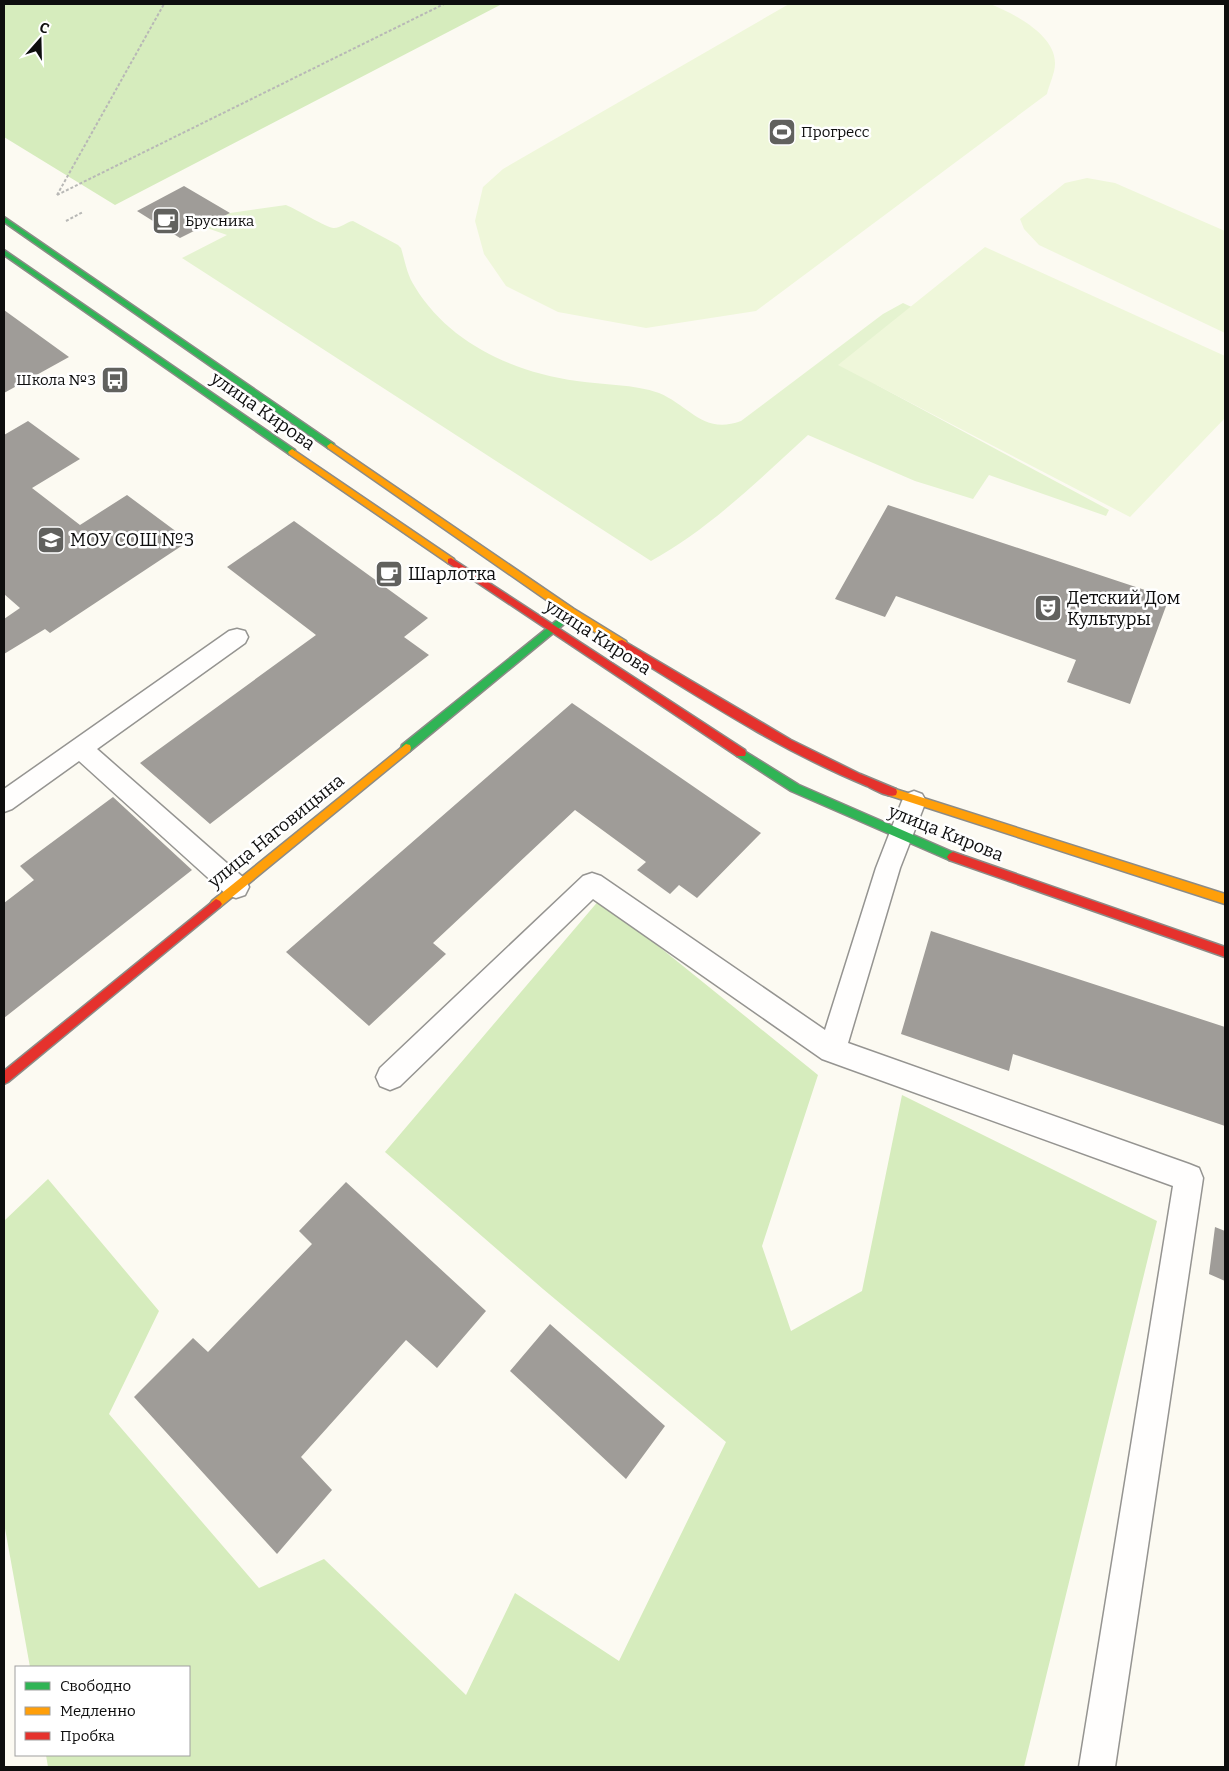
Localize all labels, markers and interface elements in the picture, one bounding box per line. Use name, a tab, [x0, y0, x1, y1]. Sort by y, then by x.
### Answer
north arrow	[15, 15, 65, 65]
text: С	[37, 19, 51, 38]
sports icon: Прогресс	[767, 117, 797, 147]
place label: Прогресс	[801, 123, 870, 141]
cafe icon: Брусника	[151, 206, 181, 236]
place label: Брусника	[185, 212, 254, 230]
bus stop icon: Школа №3	[100, 365, 130, 395]
street label: улица Кирова	[206, 366, 319, 455]
place label: Школа №3	[16, 371, 96, 389]
school or university icon: МОУ СОШ №3	[36, 525, 66, 555]
place label: МОУ СОШ №3	[70, 529, 194, 551]
cafe icon: Шарлотка	[374, 559, 404, 589]
place label: Шарлотка	[408, 563, 496, 585]
place label: Детский Дом Культуры	[1067, 587, 1180, 630]
theatre icon: Детский Дом Культуры	[1033, 593, 1063, 623]
street label: улица Кирова	[540, 594, 655, 680]
street label: улица Наговицына	[203, 769, 349, 893]
street label: улица Кирова	[884, 800, 1007, 866]
legend	[15, 1666, 190, 1756]
text: Свободно	[60, 1677, 131, 1695]
text: Медленно	[60, 1702, 136, 1720]
text: Пробка	[60, 1727, 115, 1745]

